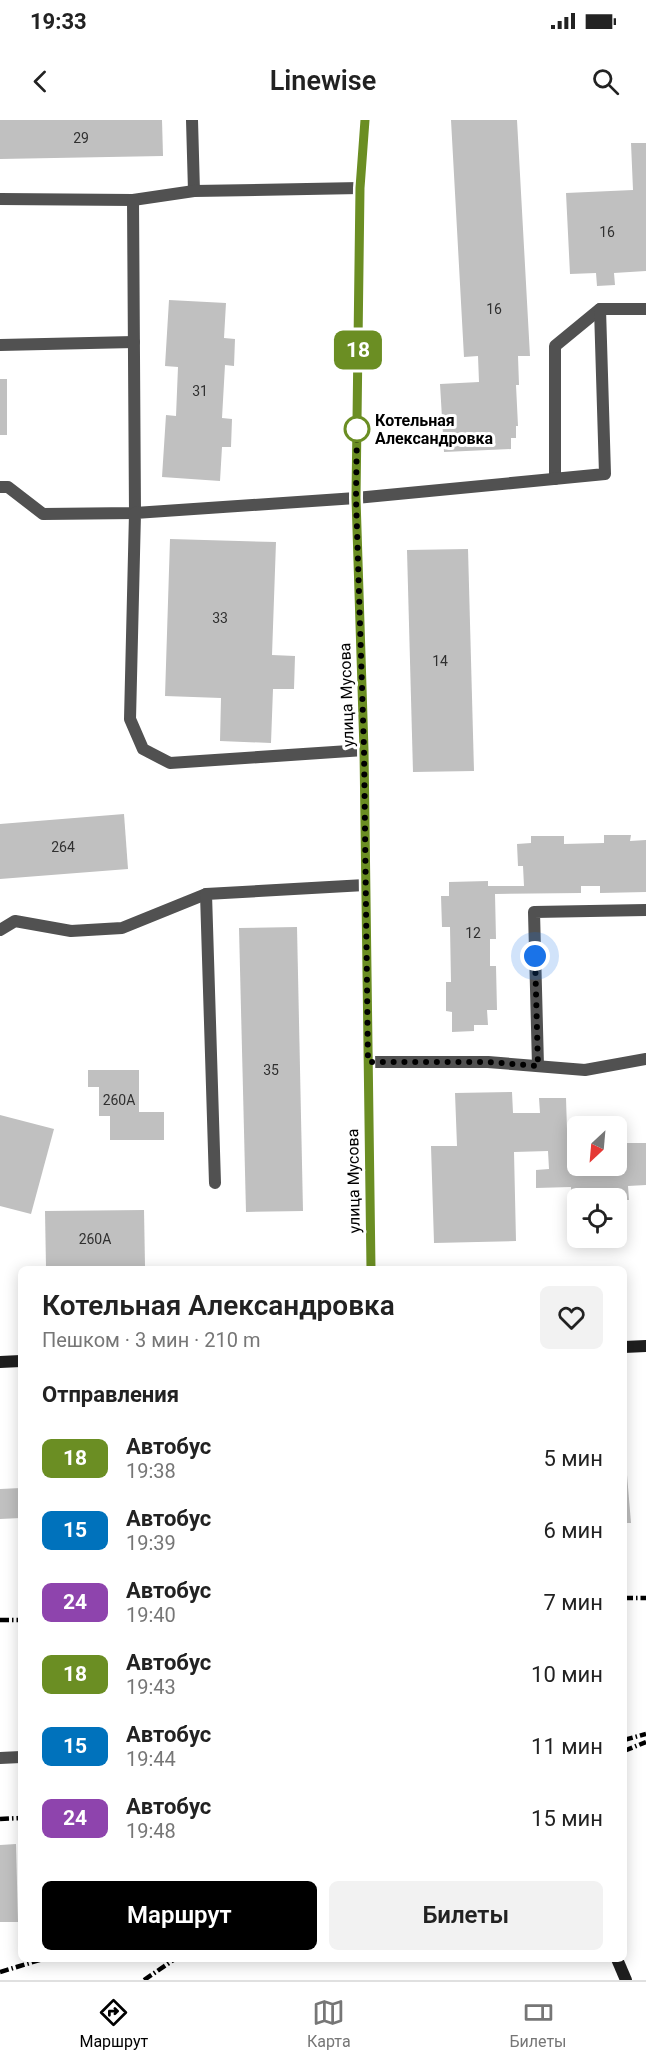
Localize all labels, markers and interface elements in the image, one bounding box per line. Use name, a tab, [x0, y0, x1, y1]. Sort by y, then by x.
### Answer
text: 19:33	[30, 9, 87, 34]
icon: back	[24, 65, 57, 98]
text: Linewise	[270, 65, 376, 97]
icon: search	[589, 65, 622, 98]
house number: 29	[73, 130, 89, 146]
house number: 16	[599, 224, 615, 240]
house number: 16	[486, 301, 502, 317]
line badge: 18	[331, 330, 385, 370]
text: 18	[346, 338, 370, 362]
house number: 31	[192, 383, 208, 399]
place label: Котельная Александровка	[375, 411, 494, 448]
marker: Котельная Александровка	[344, 416, 370, 442]
house number: 33	[212, 610, 228, 626]
street label: улица Мусова	[335, 642, 358, 748]
house number: 14	[432, 653, 448, 669]
house number: 264	[51, 839, 75, 855]
house number: 12	[465, 925, 481, 941]
your location	[520, 941, 550, 971]
house number: 35	[263, 1062, 279, 1078]
house number: 260А	[103, 1092, 135, 1108]
north arrow	[567, 1116, 627, 1176]
map controls	[567, 1116, 627, 1248]
street label: улица Мусова	[343, 1128, 364, 1233]
button: locate	[567, 1188, 627, 1248]
house number: 260А	[79, 1231, 111, 1247]
button: heart	[540, 1286, 603, 1349]
text: Котельная Александровка	[42, 1289, 395, 1322]
text: Пешком · 3 мин · 210 m	[42, 1328, 261, 1352]
text: Отправления	[42, 1382, 179, 1407]
text: Автобус	[126, 1434, 211, 1459]
text: 18	[63, 1446, 87, 1470]
text: 5 мин	[543, 1446, 603, 1471]
text: 19:38	[126, 1459, 176, 1483]
text: Автобус	[126, 1506, 211, 1531]
text: 15	[63, 1518, 87, 1542]
text: 6 мин	[543, 1518, 603, 1543]
text: 19:39	[126, 1531, 176, 1555]
text: Автобус	[126, 1578, 211, 1603]
text: 24	[63, 1590, 87, 1614]
text: 7 мин	[543, 1590, 603, 1615]
text: 19:40	[126, 1603, 176, 1627]
text: Автобус	[126, 1650, 211, 1675]
text: 18	[63, 1662, 87, 1686]
text: 10 мин	[531, 1662, 603, 1687]
text: 19:43	[126, 1675, 176, 1699]
text: Автобус	[126, 1722, 211, 1747]
text: 15	[63, 1734, 87, 1758]
text: 11 мин	[531, 1734, 603, 1759]
text: 19:44	[126, 1747, 176, 1771]
text: Автобус	[126, 1794, 211, 1819]
text: 24	[63, 1806, 87, 1830]
text: 15 мин	[531, 1806, 603, 1831]
text: 19:48	[126, 1819, 176, 1843]
button: Маршрут	[42, 1881, 317, 1950]
button: Билеты	[329, 1881, 603, 1950]
tab: Маршрут	[79, 1996, 148, 2051]
tab: Карта	[307, 1996, 351, 2051]
tab: Билеты	[509, 1996, 567, 2051]

